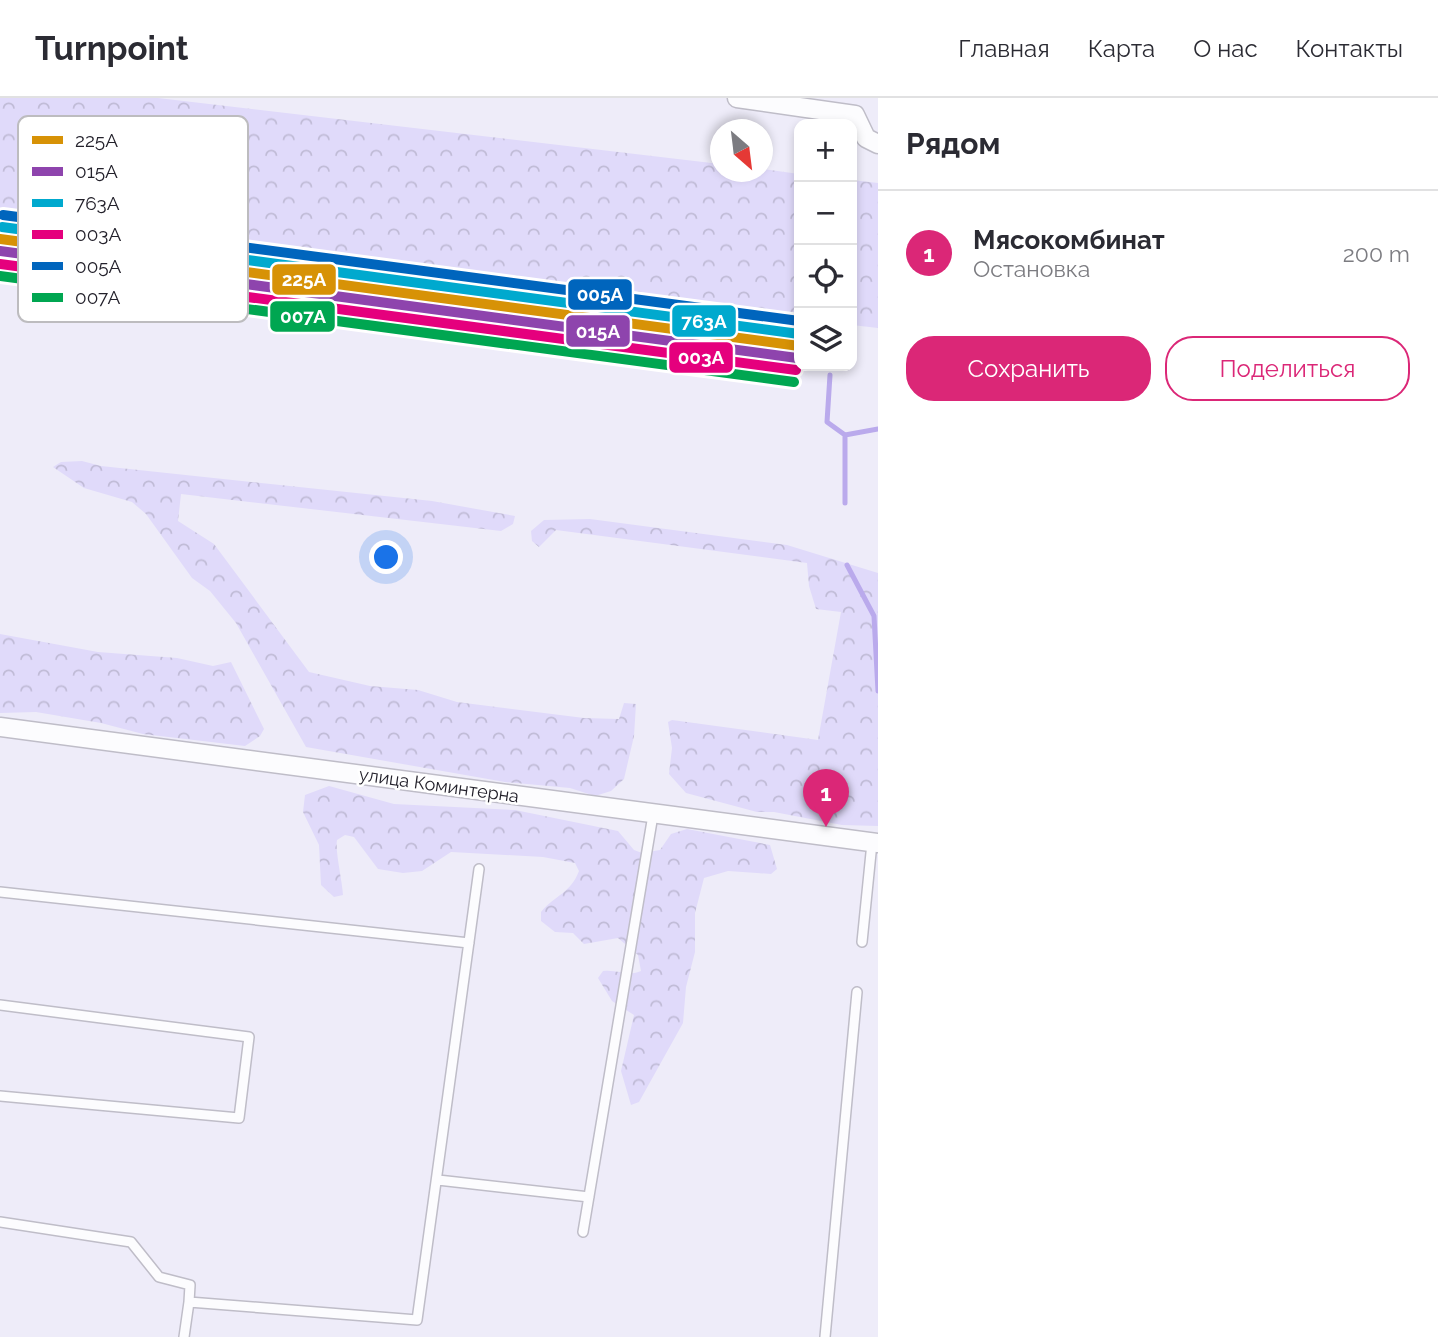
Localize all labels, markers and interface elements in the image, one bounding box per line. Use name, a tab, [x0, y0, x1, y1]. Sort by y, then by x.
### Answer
text: Turnpoint	[35, 29, 188, 68]
text: Главная	[958, 34, 1050, 63]
text: Карта	[1088, 34, 1155, 63]
text: О нас	[1193, 34, 1258, 63]
text: Контакты	[1296, 34, 1403, 63]
legend	[18, 116, 248, 322]
north arrow	[710, 119, 773, 182]
map controls	[794, 119, 857, 371]
button: +	[794, 119, 857, 182]
text: Рядом	[906, 126, 1000, 161]
text: 225А	[75, 129, 118, 151]
text: 015А	[75, 160, 118, 182]
button: −	[794, 182, 857, 245]
text: 763А	[75, 192, 120, 214]
text: 003А	[75, 223, 121, 245]
text: Мясокомбинат	[973, 225, 1165, 255]
text: 1	[923, 240, 935, 267]
text: 200 m	[1343, 240, 1410, 267]
button: locate	[794, 245, 857, 308]
text: 005А	[75, 255, 122, 277]
text: Остановка	[973, 255, 1090, 282]
line badge: 225А	[271, 263, 337, 296]
text: 225А	[282, 268, 327, 290]
line badge: 005А	[567, 278, 633, 311]
text: 005А	[577, 283, 624, 305]
text: 007А	[75, 286, 120, 308]
line badge: 007А	[269, 300, 336, 333]
line badge: 763А	[671, 304, 737, 338]
text: 007А	[280, 305, 326, 327]
button: layers	[794, 308, 857, 371]
text: 763А	[681, 310, 727, 332]
line badge: 015А	[565, 314, 631, 348]
text: 015А	[576, 320, 620, 342]
button: Сохранить	[906, 336, 1151, 401]
button: Поделиться	[1165, 336, 1410, 401]
line badge: 003А	[668, 341, 734, 374]
text: 003А	[678, 346, 725, 368]
your location	[369, 540, 403, 574]
street label: улица Коминтерна	[358, 763, 520, 807]
pin: 1	[803, 769, 849, 827]

